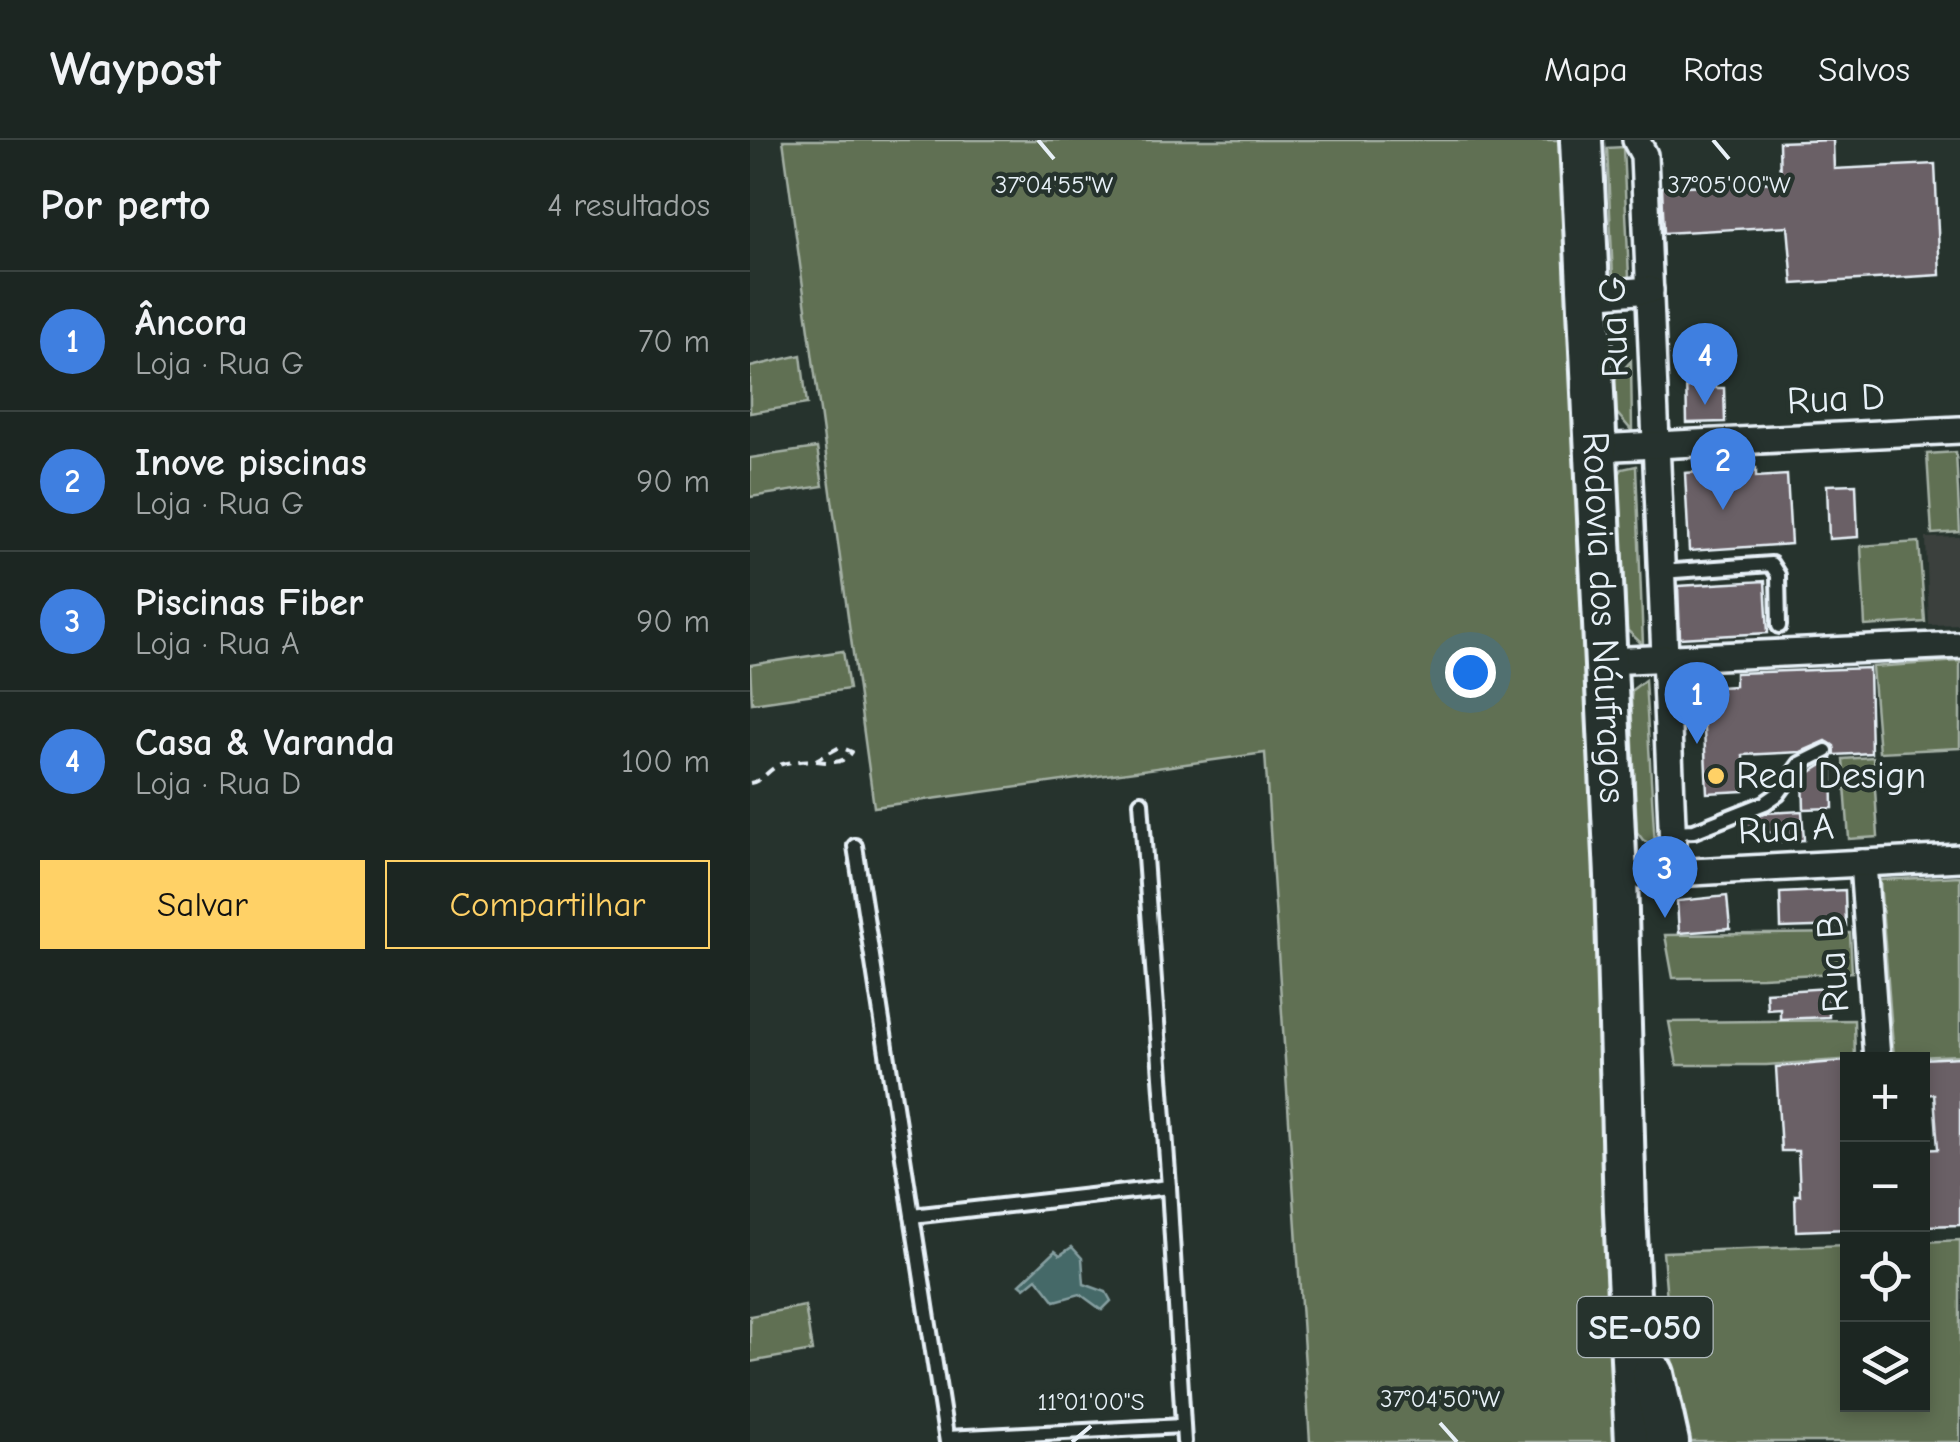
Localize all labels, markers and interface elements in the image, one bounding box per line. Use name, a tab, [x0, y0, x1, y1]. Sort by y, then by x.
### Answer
text: Waypost	[50, 42, 221, 97]
text: Mapa	[1544, 49, 1628, 90]
text: Rotas	[1683, 49, 1763, 90]
text: Salvos	[1818, 49, 1910, 90]
text: 37°04'55"W	[995, 170, 1114, 199]
text: 37°05'00"W	[1667, 170, 1791, 199]
text: Por perto	[40, 181, 211, 230]
text: 4 resultados	[547, 187, 710, 224]
street label: Rua G	[1590, 275, 1638, 379]
text: Âncora	[135, 301, 248, 345]
pin: 4	[1672, 322, 1738, 405]
text: 1	[66, 323, 79, 360]
text: 70 m	[638, 323, 710, 360]
text: Loja · Rua G	[135, 345, 304, 382]
street label: Rua D	[1786, 374, 1886, 424]
pin: 2	[1690, 428, 1756, 510]
street label: Rodovia dos Náufragos	[1573, 431, 1635, 804]
text: Inove piscinas	[135, 441, 367, 485]
text: 2	[65, 463, 80, 500]
text: 90 m	[636, 463, 710, 500]
text: Loja · Rua G	[135, 485, 304, 522]
text: Piscinas Fiber	[135, 581, 363, 625]
text: 3	[65, 603, 80, 640]
text: 90 m	[636, 603, 710, 640]
text: Loja · Rua A	[135, 625, 300, 662]
your location	[1445, 647, 1496, 698]
pin: 1	[1664, 662, 1730, 744]
text: Casa & Varanda	[135, 721, 395, 765]
text: 4	[65, 743, 80, 780]
text: 100 m	[621, 743, 710, 780]
place label: Real Design	[1736, 754, 1926, 798]
text: Loja · Rua D	[135, 765, 301, 802]
marker: Real Design	[1705, 765, 1727, 787]
street label: Rua A	[1737, 805, 1835, 853]
pin: 3	[1632, 836, 1698, 918]
button: Salvar	[40, 860, 365, 949]
button: Compartilhar	[385, 860, 710, 949]
street label: Rua B	[1808, 914, 1858, 1014]
map controls	[1840, 1052, 1930, 1412]
button: +	[1840, 1052, 1930, 1142]
button: −	[1840, 1142, 1930, 1232]
button: locate	[1840, 1232, 1930, 1322]
road number: SE-050	[1578, 1297, 1712, 1357]
button: layers	[1840, 1322, 1930, 1412]
text: 37°04'50"W	[1380, 1384, 1500, 1413]
text: 11°01'00"S	[1037, 1387, 1145, 1416]

